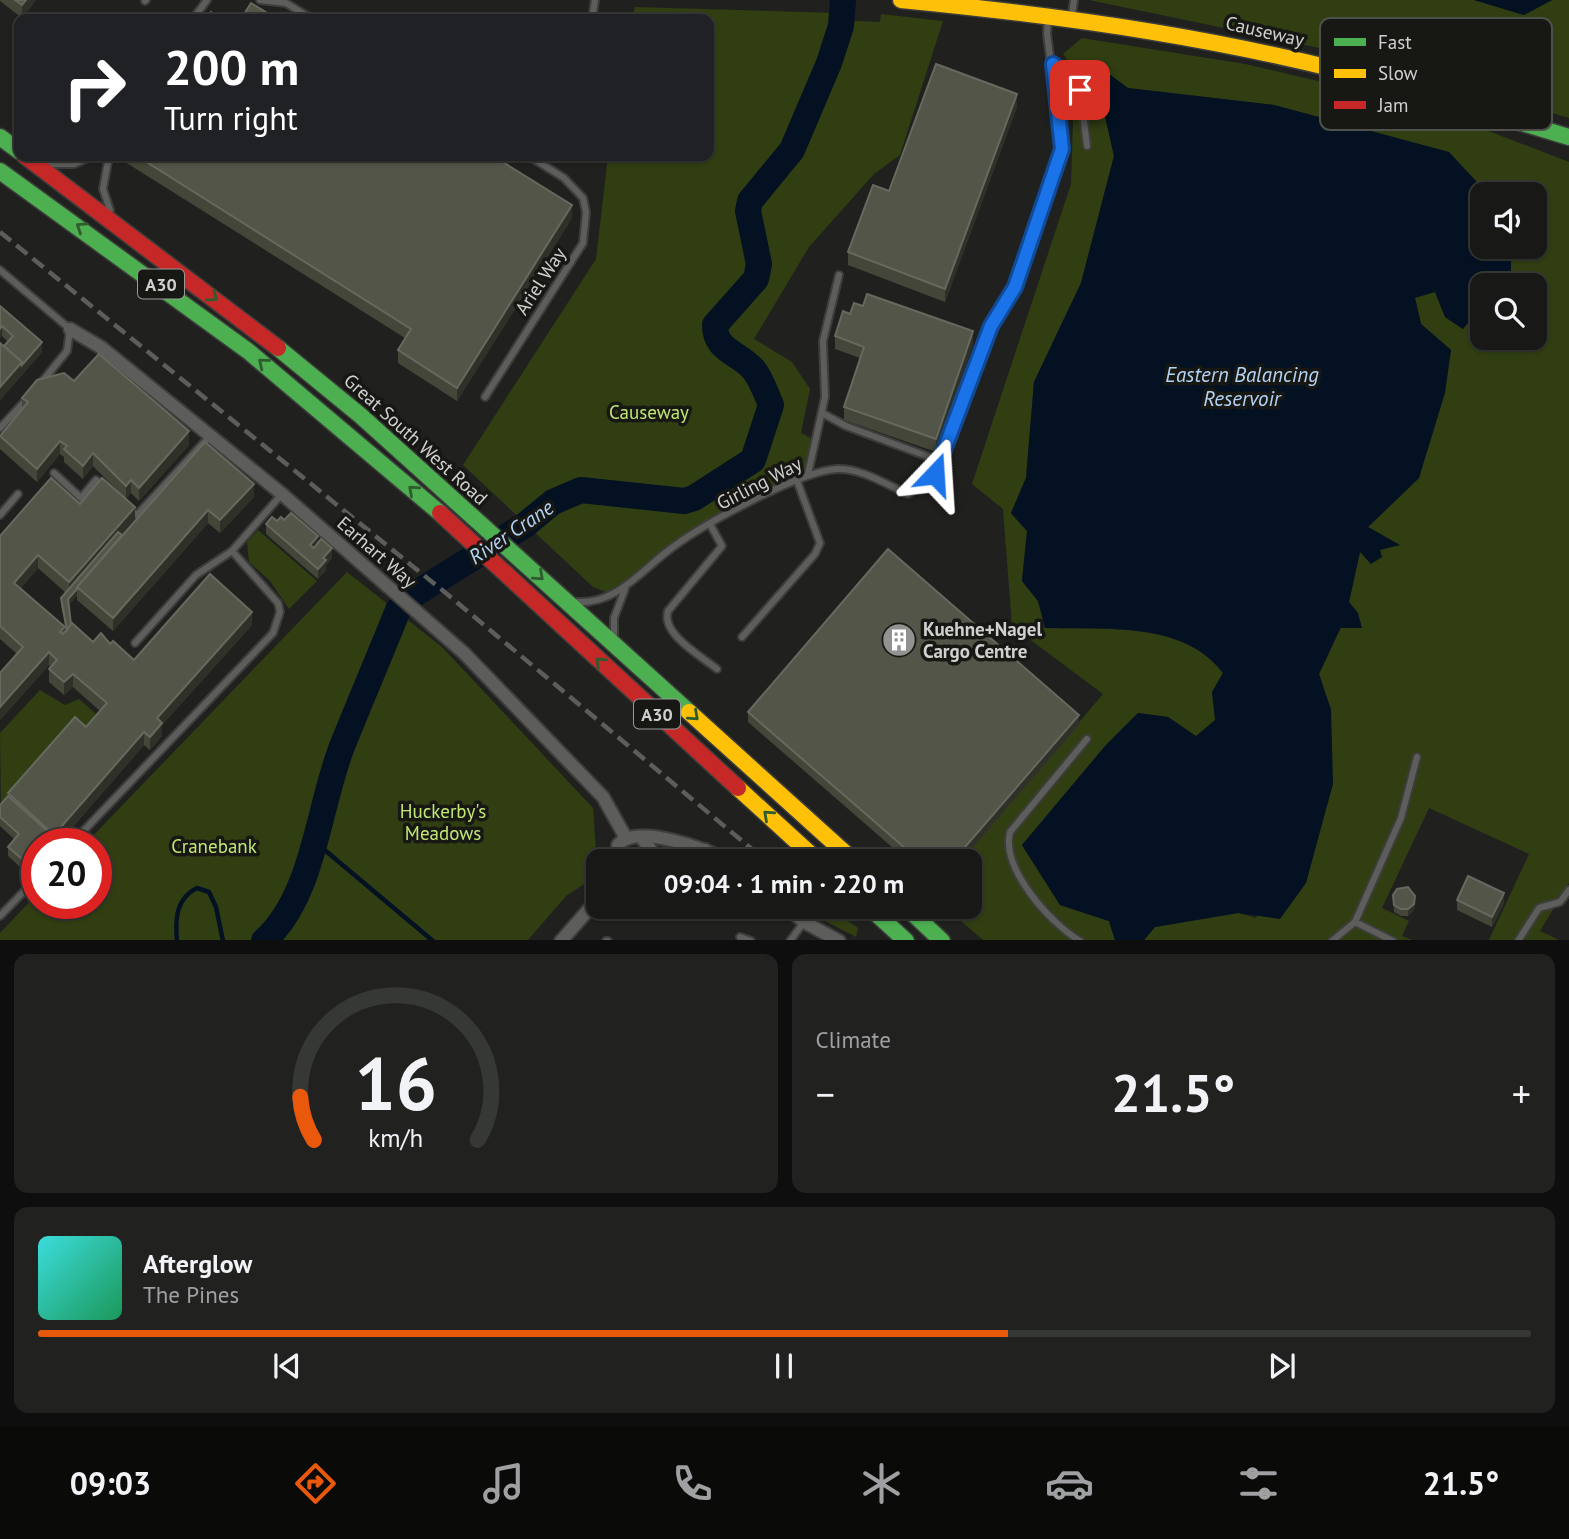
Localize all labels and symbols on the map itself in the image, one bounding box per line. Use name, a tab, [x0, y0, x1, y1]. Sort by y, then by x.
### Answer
street label: Causeway	[1223, 10, 1307, 52]
legend	[1320, 18, 1552, 130]
text: Fast	[1378, 30, 1412, 54]
pin	[1050, 60, 1110, 120]
text: Slow	[1378, 61, 1418, 85]
text: Jam	[1377, 93, 1408, 117]
one-way arrow	[76, 222, 89, 235]
street label: Ariel Way	[509, 243, 571, 319]
road number: A30	[138, 270, 184, 298]
one-way arrow	[206, 289, 218, 302]
one-way arrow	[259, 359, 272, 371]
water label: Eastern Balancing Reservoir	[1165, 361, 1319, 412]
street label: Great South West Road	[339, 368, 493, 510]
park label: Causeway	[609, 400, 689, 424]
position arrow	[898, 437, 972, 511]
street label: Girling Way	[712, 451, 806, 515]
one-way arrow	[408, 486, 421, 498]
water label: River Crane	[463, 494, 559, 570]
street label: Earhart Way	[332, 511, 422, 593]
one-way arrow	[531, 568, 544, 580]
place label: Kuehne+Nagel Cargo Centre	[923, 617, 1042, 663]
building icon: Kuehne+Nagel Cargo Centre	[880, 621, 918, 659]
one-way arrow	[595, 657, 608, 670]
road number: A30	[634, 700, 680, 728]
one-way arrow	[685, 707, 698, 720]
park label: Huckerby's Meadows	[400, 799, 486, 845]
one-way arrow	[763, 811, 776, 823]
speed limit sign: 20	[21, 828, 112, 919]
park label: Cranebank	[171, 834, 257, 858]

